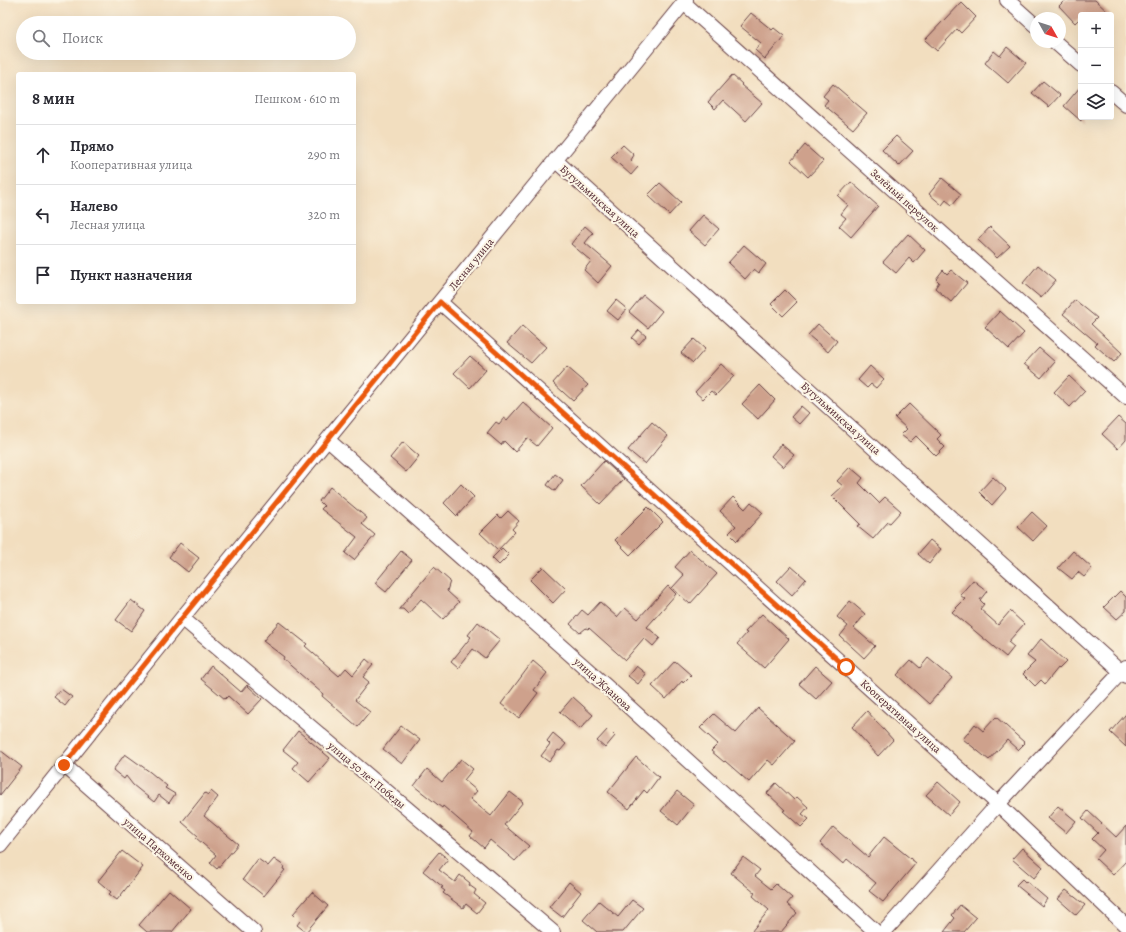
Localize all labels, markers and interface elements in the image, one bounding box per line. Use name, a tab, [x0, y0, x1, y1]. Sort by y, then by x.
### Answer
north arrow	[1030, 12, 1066, 48]
map controls	[1078, 12, 1114, 120]
button: +	[1078, 12, 1114, 48]
search box	[16, 16, 356, 60]
icon: search	[30, 27, 52, 49]
text: Поиск	[62, 28, 103, 48]
button: −	[1078, 48, 1114, 84]
button: layers	[1078, 84, 1114, 120]
text: 8 мин	[32, 87, 75, 110]
text: Пешком · 610 m	[254, 90, 340, 107]
text: Прямо	[70, 136, 114, 156]
icon: ahead	[32, 144, 54, 166]
text: 290 m	[308, 146, 340, 163]
text: Кооперативная улица	[70, 156, 192, 173]
street label: Бугульминская улица	[557, 162, 643, 242]
street label: Зелёный переулок	[867, 166, 942, 235]
text: Налево	[70, 196, 118, 216]
icon: left	[32, 204, 54, 226]
text: 320 m	[308, 206, 340, 223]
text: Лесная улица	[70, 216, 145, 233]
street label: Лесная улица	[445, 234, 498, 294]
icon: arrive	[32, 264, 54, 286]
text: Пункт назначения	[70, 265, 192, 285]
street label: Бугульминская улица	[798, 379, 884, 459]
street label: улица Жданова	[570, 654, 636, 715]
route start	[837, 658, 855, 676]
street label: Кооперативная улица	[857, 676, 945, 757]
street label: улица 50 лет Победы	[324, 738, 409, 812]
route end	[55, 756, 73, 774]
street label: улица Пархоменко	[119, 814, 198, 885]

